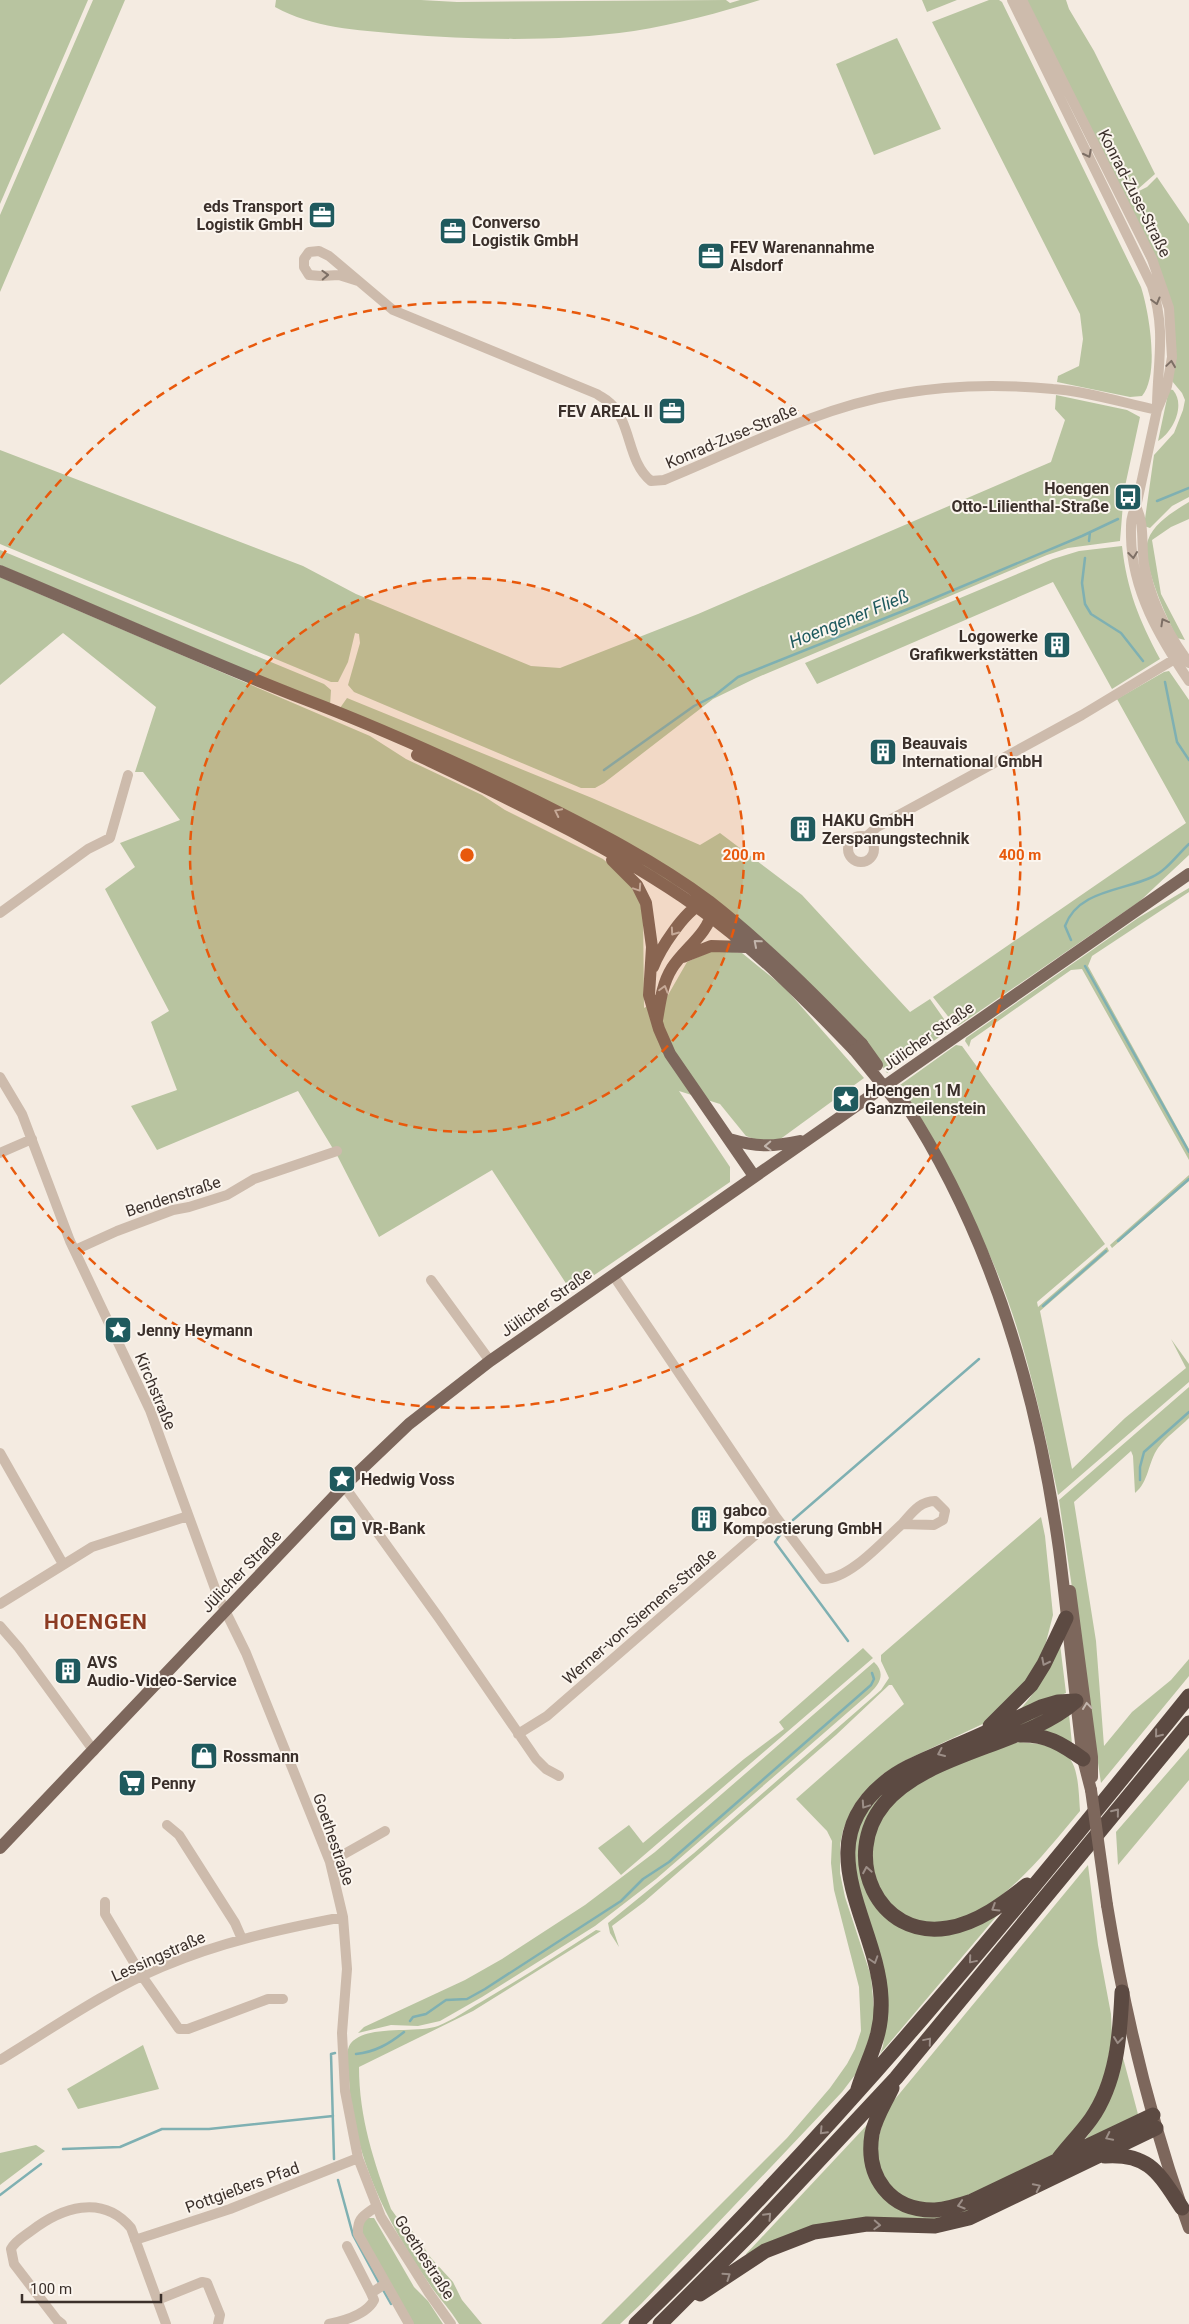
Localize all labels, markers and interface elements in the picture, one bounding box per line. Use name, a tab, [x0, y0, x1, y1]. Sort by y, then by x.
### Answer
street label: Konrad-Zuse-Straße	[1094, 126, 1175, 260]
one-way arrow	[1082, 148, 1092, 157]
place label: eds Transport Logistik GmbH	[196, 197, 304, 234]
office icon: eds Transport Logistik GmbH	[307, 200, 337, 230]
place label: Converso Logistik GmbH	[472, 213, 579, 250]
office icon: Converso Logistik GmbH	[438, 216, 468, 246]
place label: FEV Warenannahme Alsdorf	[730, 238, 875, 275]
office icon: FEV Warenannahme Alsdorf	[696, 241, 726, 271]
one-way arrow	[321, 270, 329, 281]
one-way arrow	[1151, 296, 1161, 304]
one-way arrow	[1165, 359, 1176, 367]
office icon: FEV AREAL II	[657, 396, 687, 426]
street label: Konrad-Zuse-Straße	[663, 400, 800, 473]
place label: FEV AREAL II	[558, 402, 653, 421]
place label: Hoengen Otto-Lilienthal-Straße	[951, 479, 1109, 516]
bus stop icon: Hoengen Otto-Lilienthal-Straße	[1113, 482, 1143, 512]
one-way arrow	[1127, 551, 1138, 559]
water label: Hoengener Fließ	[786, 585, 912, 652]
one-way arrow	[1160, 618, 1170, 627]
place label: Logowerke Grafikwerkstätten	[909, 627, 1038, 664]
building icon: Logowerke Grafikwerkstätten	[1042, 630, 1072, 660]
place label: Beauvais International GmbH	[902, 734, 1043, 771]
building icon: Beauvais International GmbH	[868, 737, 898, 767]
one-way arrow	[554, 808, 563, 818]
place label: HAKU GmbH Zerspanungstechnik	[822, 811, 970, 848]
building icon: HAKU GmbH Zerspanungstechnik	[788, 814, 818, 844]
centre of rings	[458, 846, 476, 864]
text: 200 m	[723, 846, 765, 864]
text: 400 m	[999, 846, 1041, 864]
one-way arrow	[632, 882, 641, 891]
one-way arrow	[671, 927, 680, 936]
one-way arrow	[753, 939, 762, 948]
one-way arrow	[658, 986, 668, 994]
street label: Jülicher Straße	[879, 998, 978, 1075]
place label: Hoengen 1 M Ganzmeilenstein	[865, 1081, 986, 1118]
place icon: Hoengen 1 M Ganzmeilenstein	[831, 1084, 861, 1114]
one-way arrow	[764, 1141, 772, 1151]
street label: Bendenstraße	[123, 1172, 223, 1221]
street label: Jülicher Straße	[497, 1264, 596, 1341]
place icon: Jenny Heymann	[103, 1315, 133, 1345]
place label: Jenny Heymann	[137, 1321, 253, 1340]
street label: Kirchstraße	[131, 1350, 180, 1433]
place icon: Hedwig Voss	[327, 1464, 357, 1494]
place label: Hedwig Voss	[361, 1470, 455, 1489]
place label: gabco Kompostierung GmbH	[723, 1501, 882, 1538]
building icon: gabco Kompostierung GmbH	[689, 1504, 719, 1534]
bank icon: VR-Bank	[328, 1513, 358, 1543]
place label: VR-Bank	[362, 1519, 426, 1538]
street label: Jülicher Straße	[197, 1526, 285, 1616]
street label: Werner-von-Siemens-Straße	[559, 1544, 720, 1688]
district label: HOENGEN	[44, 1610, 148, 1634]
place label: AVS Audio-Video-Service	[87, 1653, 237, 1690]
building icon: AVS Audio-Video-Service	[53, 1656, 83, 1686]
one-way arrow	[1041, 1656, 1051, 1665]
one-way arrow	[1082, 1702, 1093, 1710]
one-way arrow	[1155, 1728, 1164, 1737]
shop icon: Rossmann	[189, 1741, 219, 1771]
one-way arrow	[937, 1746, 946, 1757]
place label: Rossmann	[223, 1747, 299, 1766]
supermarket icon: Penny	[117, 1768, 147, 1798]
place label: Penny	[151, 1774, 197, 1793]
street label: Goethestraße	[309, 1791, 358, 1888]
one-way arrow	[862, 1799, 871, 1809]
one-way arrow	[1111, 1809, 1119, 1818]
one-way arrow	[862, 1866, 872, 1874]
one-way arrow	[991, 1901, 1000, 1911]
street label: Lessingstraße	[108, 1927, 208, 1986]
one-way arrow	[969, 1954, 978, 1963]
one-way arrow	[868, 1955, 878, 1963]
one-way arrow	[922, 2037, 931, 2046]
one-way arrow	[1113, 2037, 1124, 2045]
one-way arrow	[820, 2125, 829, 2134]
one-way arrow	[1105, 2130, 1114, 2141]
street label: Pottgießers Pfad	[183, 2158, 302, 2217]
one-way arrow	[1031, 2183, 1040, 2193]
one-way arrow	[958, 2199, 966, 2209]
street label: Goethestraße	[390, 2212, 459, 2303]
one-way arrow	[762, 2212, 771, 2221]
one-way arrow	[874, 2219, 882, 2230]
scale bar	[22, 2272, 161, 2304]
one-way arrow	[721, 2273, 731, 2282]
text: 100 m	[30, 2280, 72, 2298]

